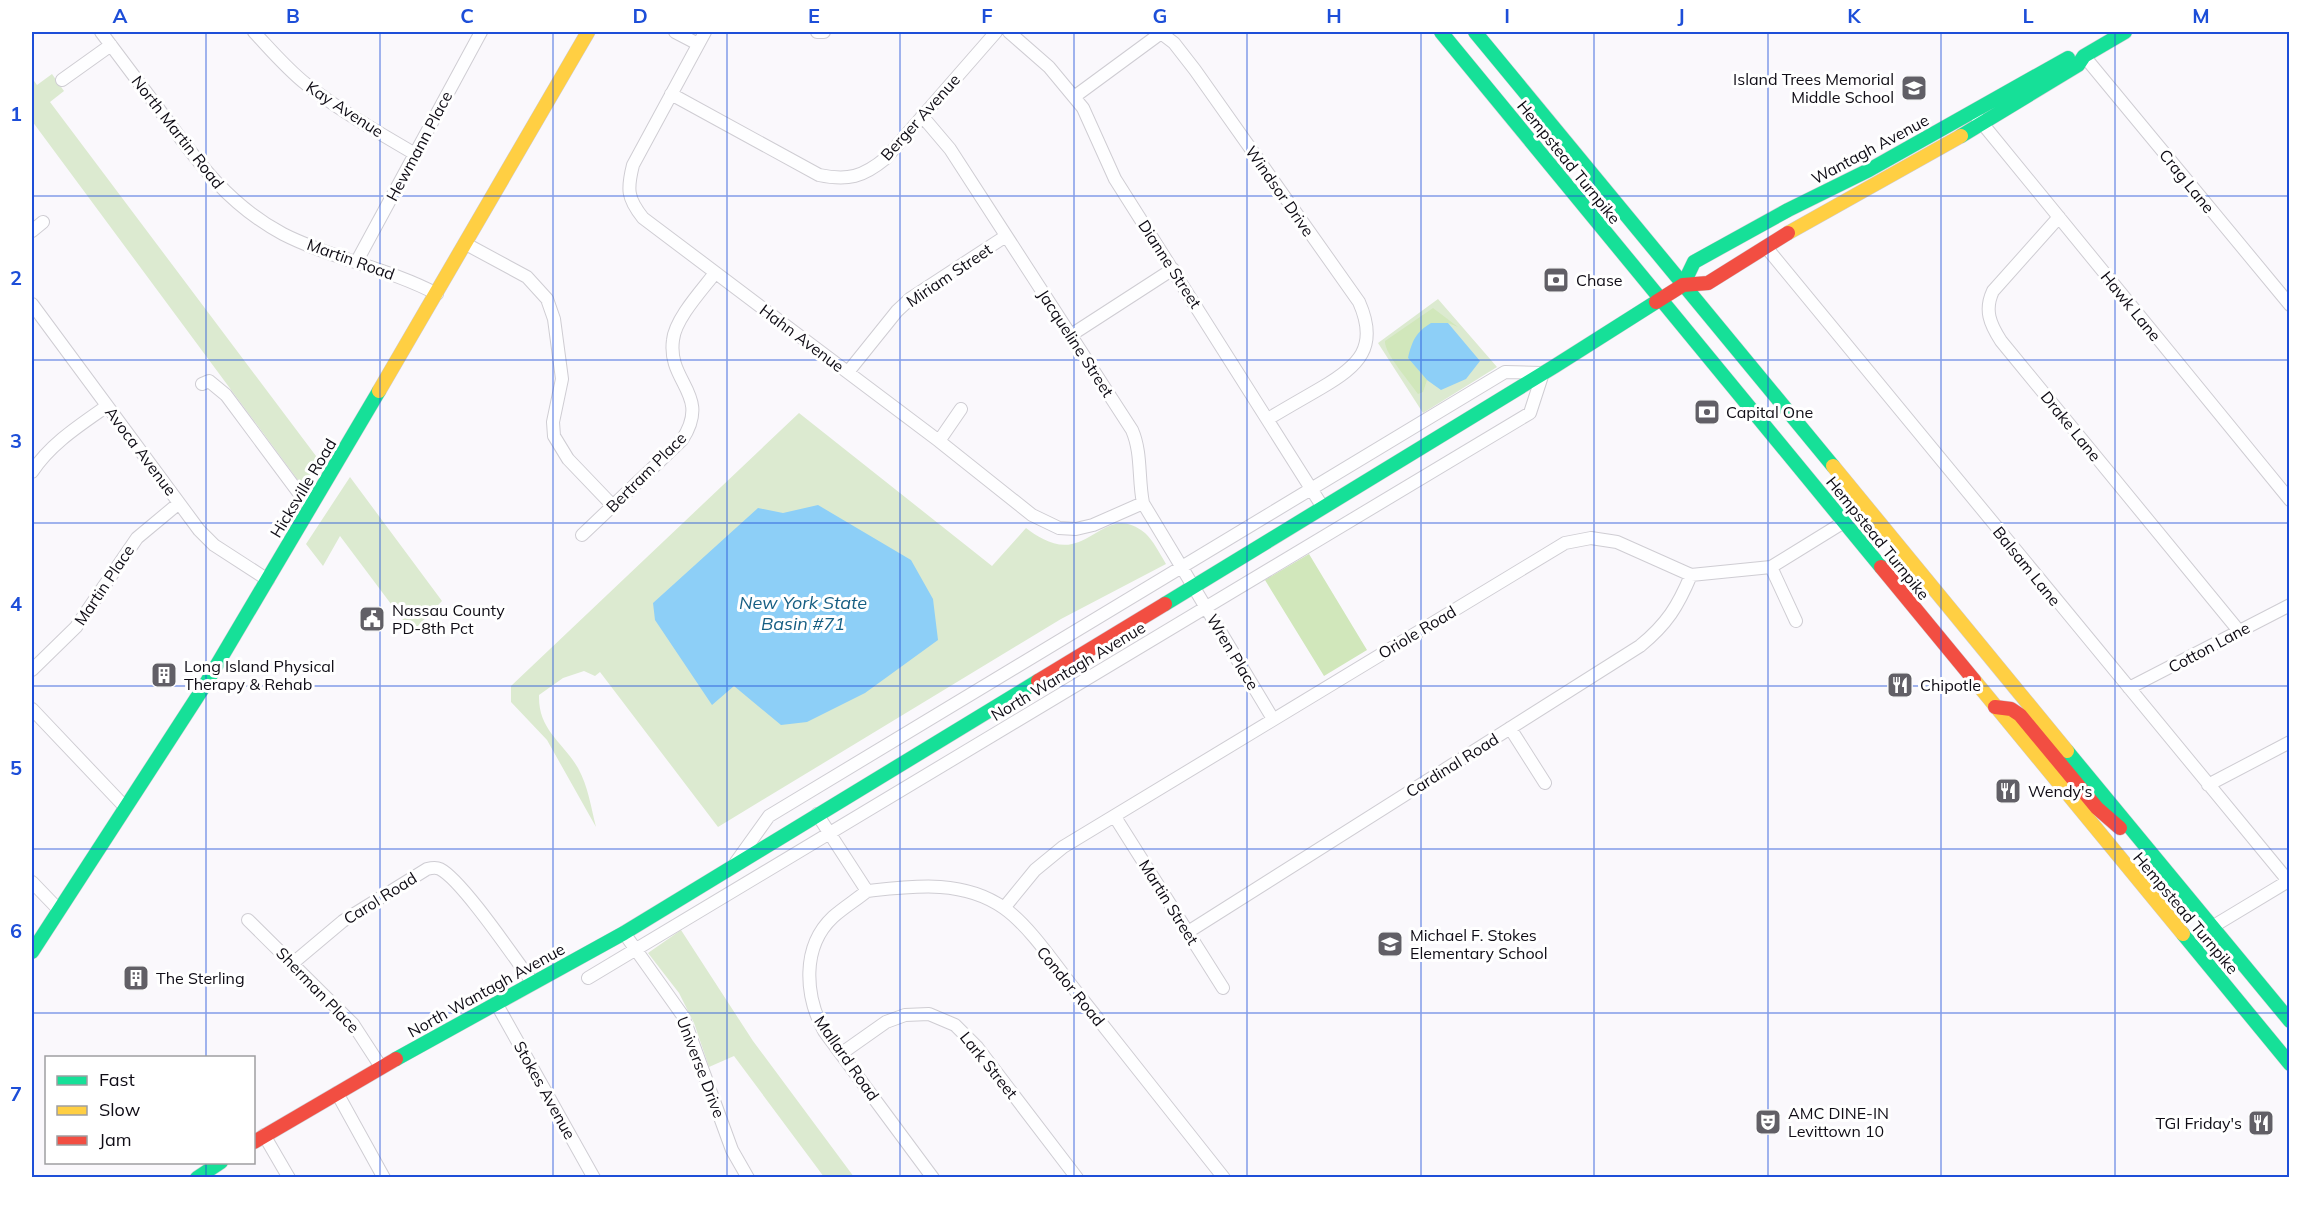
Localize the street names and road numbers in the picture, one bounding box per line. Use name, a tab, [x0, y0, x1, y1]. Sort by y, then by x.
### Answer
street label: Berger Avenue	[876, 70, 964, 164]
street label: North Martin Road	[128, 71, 228, 193]
street label: Kay Avenue	[303, 77, 387, 141]
street label: Hewmann Place	[382, 88, 456, 204]
street label: Hempstead Turnpike	[1513, 96, 1625, 228]
street label: Wantagh Avenue	[1808, 110, 1932, 188]
street label: Windsor Drive	[1241, 142, 1319, 240]
street label: Crag Lane	[2155, 145, 2219, 217]
street label: Dianne Street	[1134, 216, 1206, 312]
street label: Martin Road	[304, 234, 398, 284]
street label: Miriam Street	[902, 239, 996, 311]
street label: Hawk Lane	[2097, 267, 2165, 345]
street label: Jacqueline Street	[1034, 285, 1118, 401]
street label: Hahn Avenue	[756, 300, 848, 376]
street label: Drake Lane	[2037, 387, 2105, 465]
street label: Avoca Avenue	[101, 403, 181, 499]
street label: Bertram Place	[602, 428, 690, 516]
street label: Hicksville Road	[266, 435, 340, 541]
street label: Hempstead Turnpike	[1822, 472, 1934, 604]
street label: Balsam Lane	[1989, 522, 2065, 610]
street label: Martin Place	[70, 541, 138, 629]
street label: Oriole Road	[1375, 601, 1459, 663]
street label: Wren Place	[1203, 610, 1263, 694]
street label: North Wantagh Avenue	[987, 617, 1149, 725]
street label: Cotton Lane	[2165, 617, 2253, 677]
street label: Cardinal Road	[1402, 729, 1502, 801]
street label: Hempstead Turnpike	[2129, 848, 2243, 978]
street label: Martin Street	[1135, 856, 1203, 949]
street label: Carol Road	[340, 868, 420, 928]
street label: North Wantagh Avenue	[404, 938, 568, 1042]
street label: Condor Road	[1033, 942, 1109, 1030]
street label: Sherman Place	[272, 943, 364, 1037]
street label: Mallard Road	[810, 1012, 884, 1104]
street label: Universe Drive	[672, 1013, 730, 1121]
street label: Lark Street	[956, 1027, 1022, 1103]
street label: Stokes Avenue	[510, 1037, 580, 1143]

